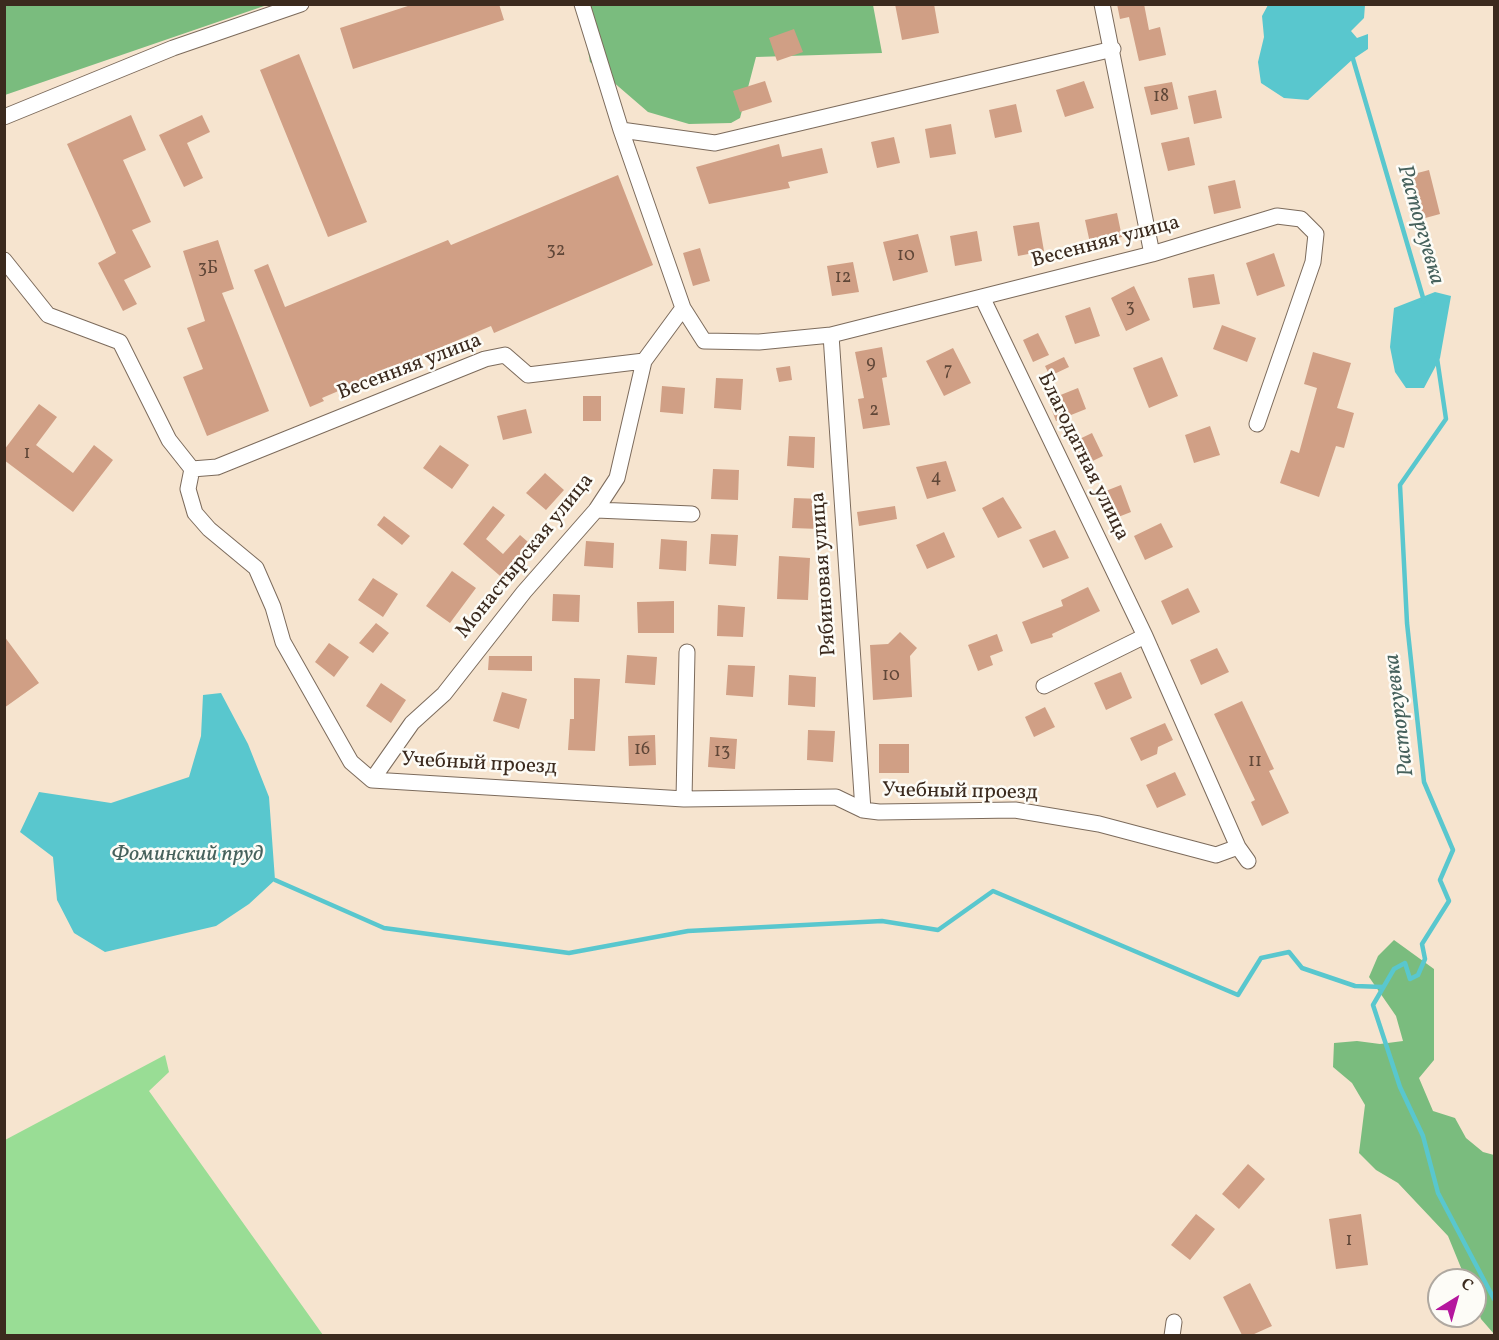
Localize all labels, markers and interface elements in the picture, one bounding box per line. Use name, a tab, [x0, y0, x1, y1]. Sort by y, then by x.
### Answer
house number: 18	[1153, 87, 1169, 109]
water label: Расторгуевка	[1389, 162, 1449, 288]
street label: Весенняя улица	[1029, 211, 1183, 275]
house number: 32	[547, 241, 565, 263]
house number: 10	[897, 246, 915, 268]
house number: 3Б	[198, 259, 218, 281]
house number: 12	[835, 268, 851, 290]
house number: 3	[1125, 298, 1135, 320]
street label: Весенняя улица	[334, 329, 486, 407]
house number: 9	[866, 354, 876, 376]
house number: 7	[944, 361, 952, 383]
street label: Благодатная улица	[1030, 369, 1134, 545]
house number: 2	[869, 401, 879, 423]
house number: 1	[24, 444, 30, 466]
house number: 4	[931, 468, 941, 490]
street label: Монастырская улица	[452, 469, 600, 645]
street label: Рябиновая улица	[807, 491, 843, 657]
water label: Расторгуевка	[1380, 652, 1422, 778]
house number: 10	[882, 666, 900, 688]
house number: 16	[634, 740, 650, 762]
house number: 13	[714, 742, 730, 764]
street label: Учебный проезд	[401, 748, 557, 782]
house number: 11	[1248, 752, 1262, 774]
street label: Учебный проезд	[882, 779, 1038, 807]
water label: Фоминский пруд	[111, 843, 263, 869]
house number: 1	[1346, 1231, 1352, 1253]
north arrow	[1427, 1268, 1487, 1328]
text: С	[1456, 1273, 1477, 1297]

